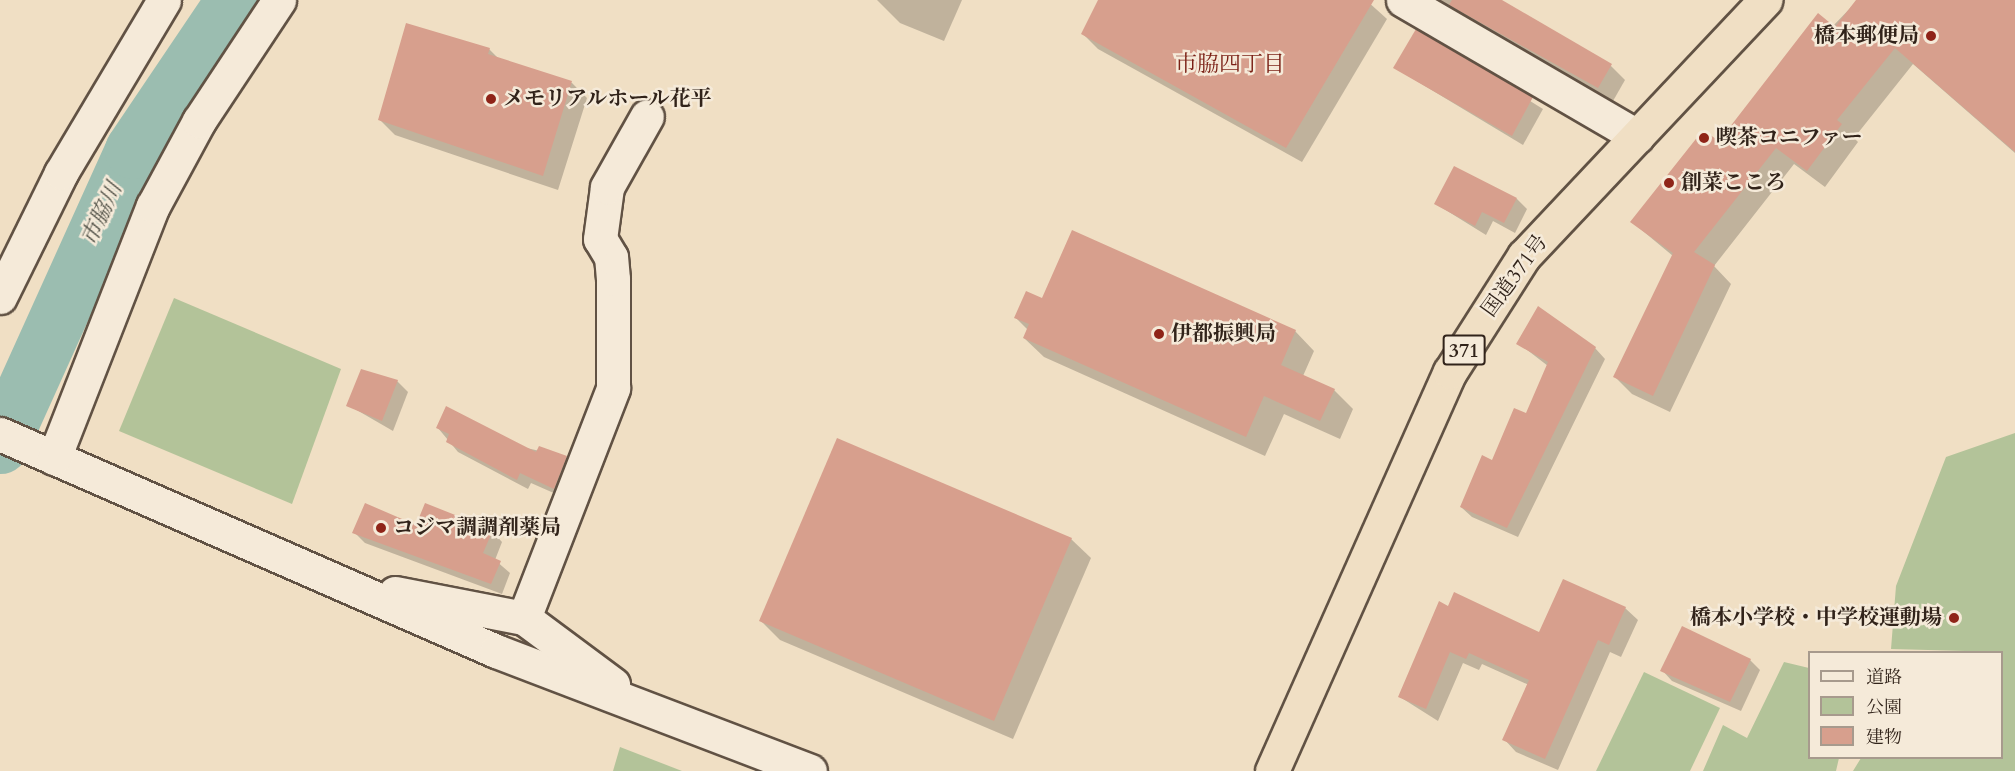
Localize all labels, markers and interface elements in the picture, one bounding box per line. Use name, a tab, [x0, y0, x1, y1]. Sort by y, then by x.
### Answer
place label: 橋本郵便局	[1814, 23, 1919, 49]
marker: 橋本郵便局	[1924, 29, 1938, 43]
district label: 市脇四丁目	[1175, 52, 1285, 78]
place label: メモリアルホール花平	[503, 86, 713, 112]
marker: メモリアルホール花平	[484, 92, 498, 106]
place label: 喫茶コニファー	[1716, 125, 1863, 151]
marker: 喫茶コニファー	[1697, 131, 1711, 145]
place label: 創菜こころ	[1681, 170, 1786, 196]
marker: 創菜こころ	[1662, 176, 1676, 190]
water label: 市脇川	[76, 179, 128, 249]
street label: 国道371号	[1477, 230, 1553, 322]
place label: 伊都振興局	[1171, 321, 1276, 347]
marker: 伊都振興局	[1152, 327, 1166, 341]
road number: 371	[1442, 333, 1486, 367]
place label: コジマ調調剤薬局	[393, 515, 561, 541]
marker: コジマ調調剤薬局	[374, 521, 388, 535]
place label: 橋本小学校・中学校運動場	[1690, 605, 1942, 631]
marker: 橋本小学校・中学校運動場	[1947, 611, 1961, 625]
legend	[1808, 651, 2003, 759]
text: 道路	[1866, 665, 1902, 690]
text: 公園	[1866, 695, 1902, 720]
text: 建物	[1866, 725, 1902, 750]

